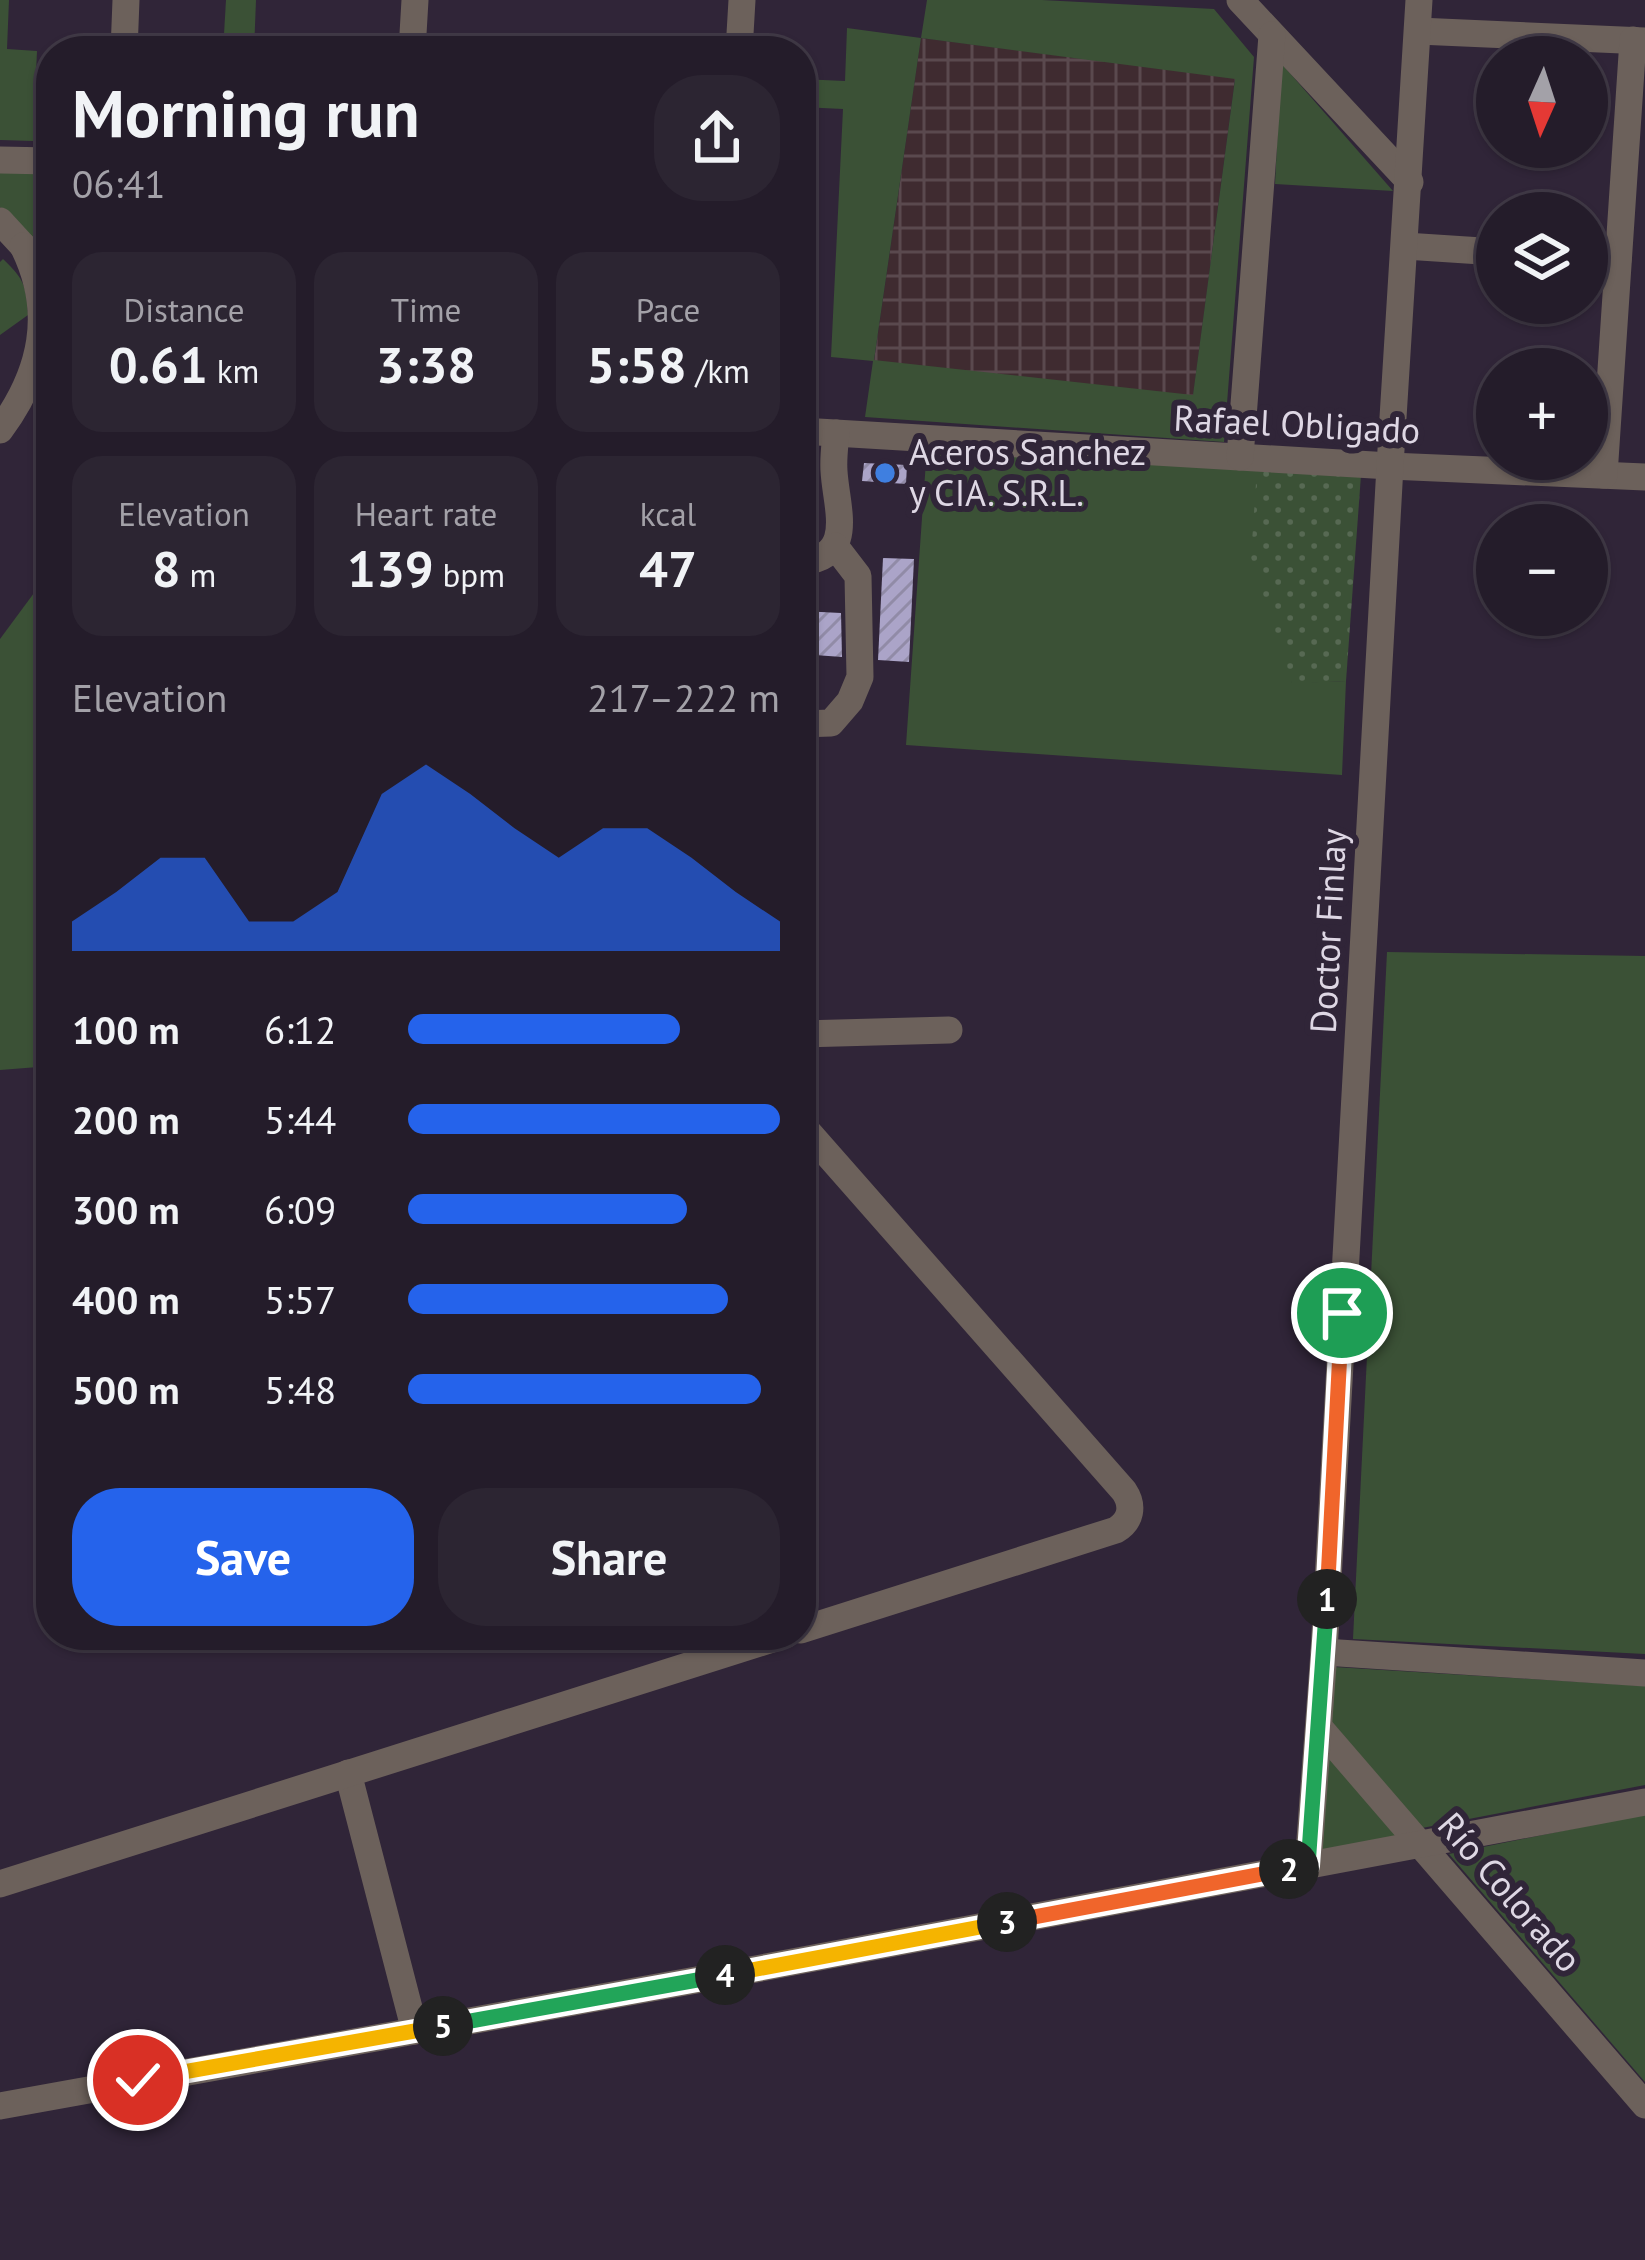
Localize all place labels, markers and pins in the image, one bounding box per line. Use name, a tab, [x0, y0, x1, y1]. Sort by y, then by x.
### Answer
place label: Aceros Sanchez y CIA. S.R.L.	[909, 428, 1146, 516]
marker: Aceros Sanchez y CIA. S.R.L.	[872, 460, 898, 486]
pin	[1291, 1262, 1393, 1364]
pin: 1	[1297, 1569, 1357, 1629]
pin: 2	[1259, 1839, 1319, 1899]
pin: 3	[977, 1892, 1037, 1952]
pin: 4	[695, 1945, 755, 2005]
pin: 5	[413, 1996, 473, 2056]
pin	[87, 2029, 189, 2131]

